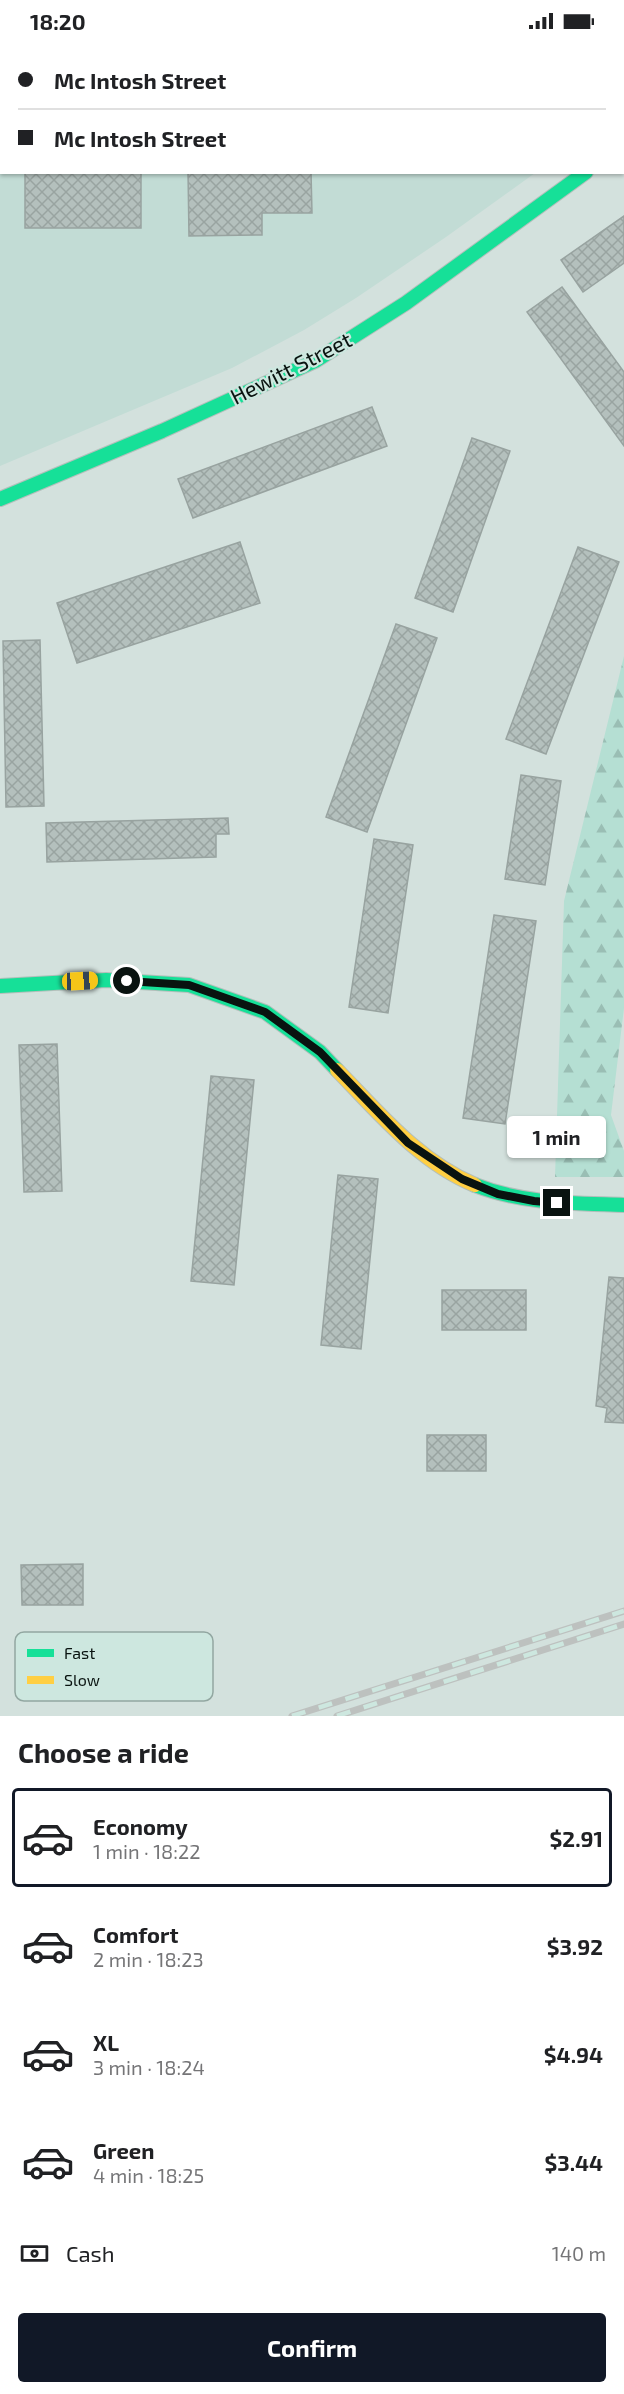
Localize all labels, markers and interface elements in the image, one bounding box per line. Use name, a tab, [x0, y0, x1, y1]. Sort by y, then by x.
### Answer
text: 18:20	[30, 8, 86, 34]
text: Mc Intosh Street	[54, 67, 226, 93]
text: Mc Intosh Street	[54, 125, 226, 151]
street label: Hewitt Street	[225, 325, 356, 409]
route start	[113, 967, 140, 994]
car	[62, 971, 98, 991]
callout: 1 min	[508, 1116, 606, 1158]
text: 1 min	[532, 1125, 581, 1149]
route end	[543, 1189, 570, 1216]
legend	[15, 1632, 213, 1701]
text: Fast	[64, 1643, 95, 1662]
text: Slow	[64, 1670, 100, 1689]
text: Choose a ride	[18, 1736, 189, 1768]
icon: car	[21, 1811, 75, 1865]
text: Economy	[93, 1813, 188, 1839]
text: $2.91	[550, 1825, 603, 1851]
text: 1 min · 18:22	[93, 1839, 200, 1863]
icon: car	[21, 1919, 75, 1973]
text: Comfort	[93, 1921, 178, 1947]
text: $3.92	[547, 1933, 603, 1959]
text: 2 min · 18:23	[93, 1947, 204, 1971]
icon: car	[21, 2027, 75, 2081]
text: XL	[93, 2029, 119, 2055]
text: $4.94	[544, 2041, 603, 2067]
text: 3 min · 18:24	[93, 2055, 205, 2079]
icon: car	[21, 2135, 75, 2189]
text: Green	[93, 2137, 155, 2163]
text: $3.44	[544, 2149, 603, 2175]
text: 4 min · 18:25	[93, 2163, 204, 2187]
icon: cash	[18, 2237, 51, 2270]
text: Cash	[66, 2240, 115, 2266]
text: 140 m	[552, 2241, 606, 2265]
button: Confirm	[18, 2313, 606, 2382]

